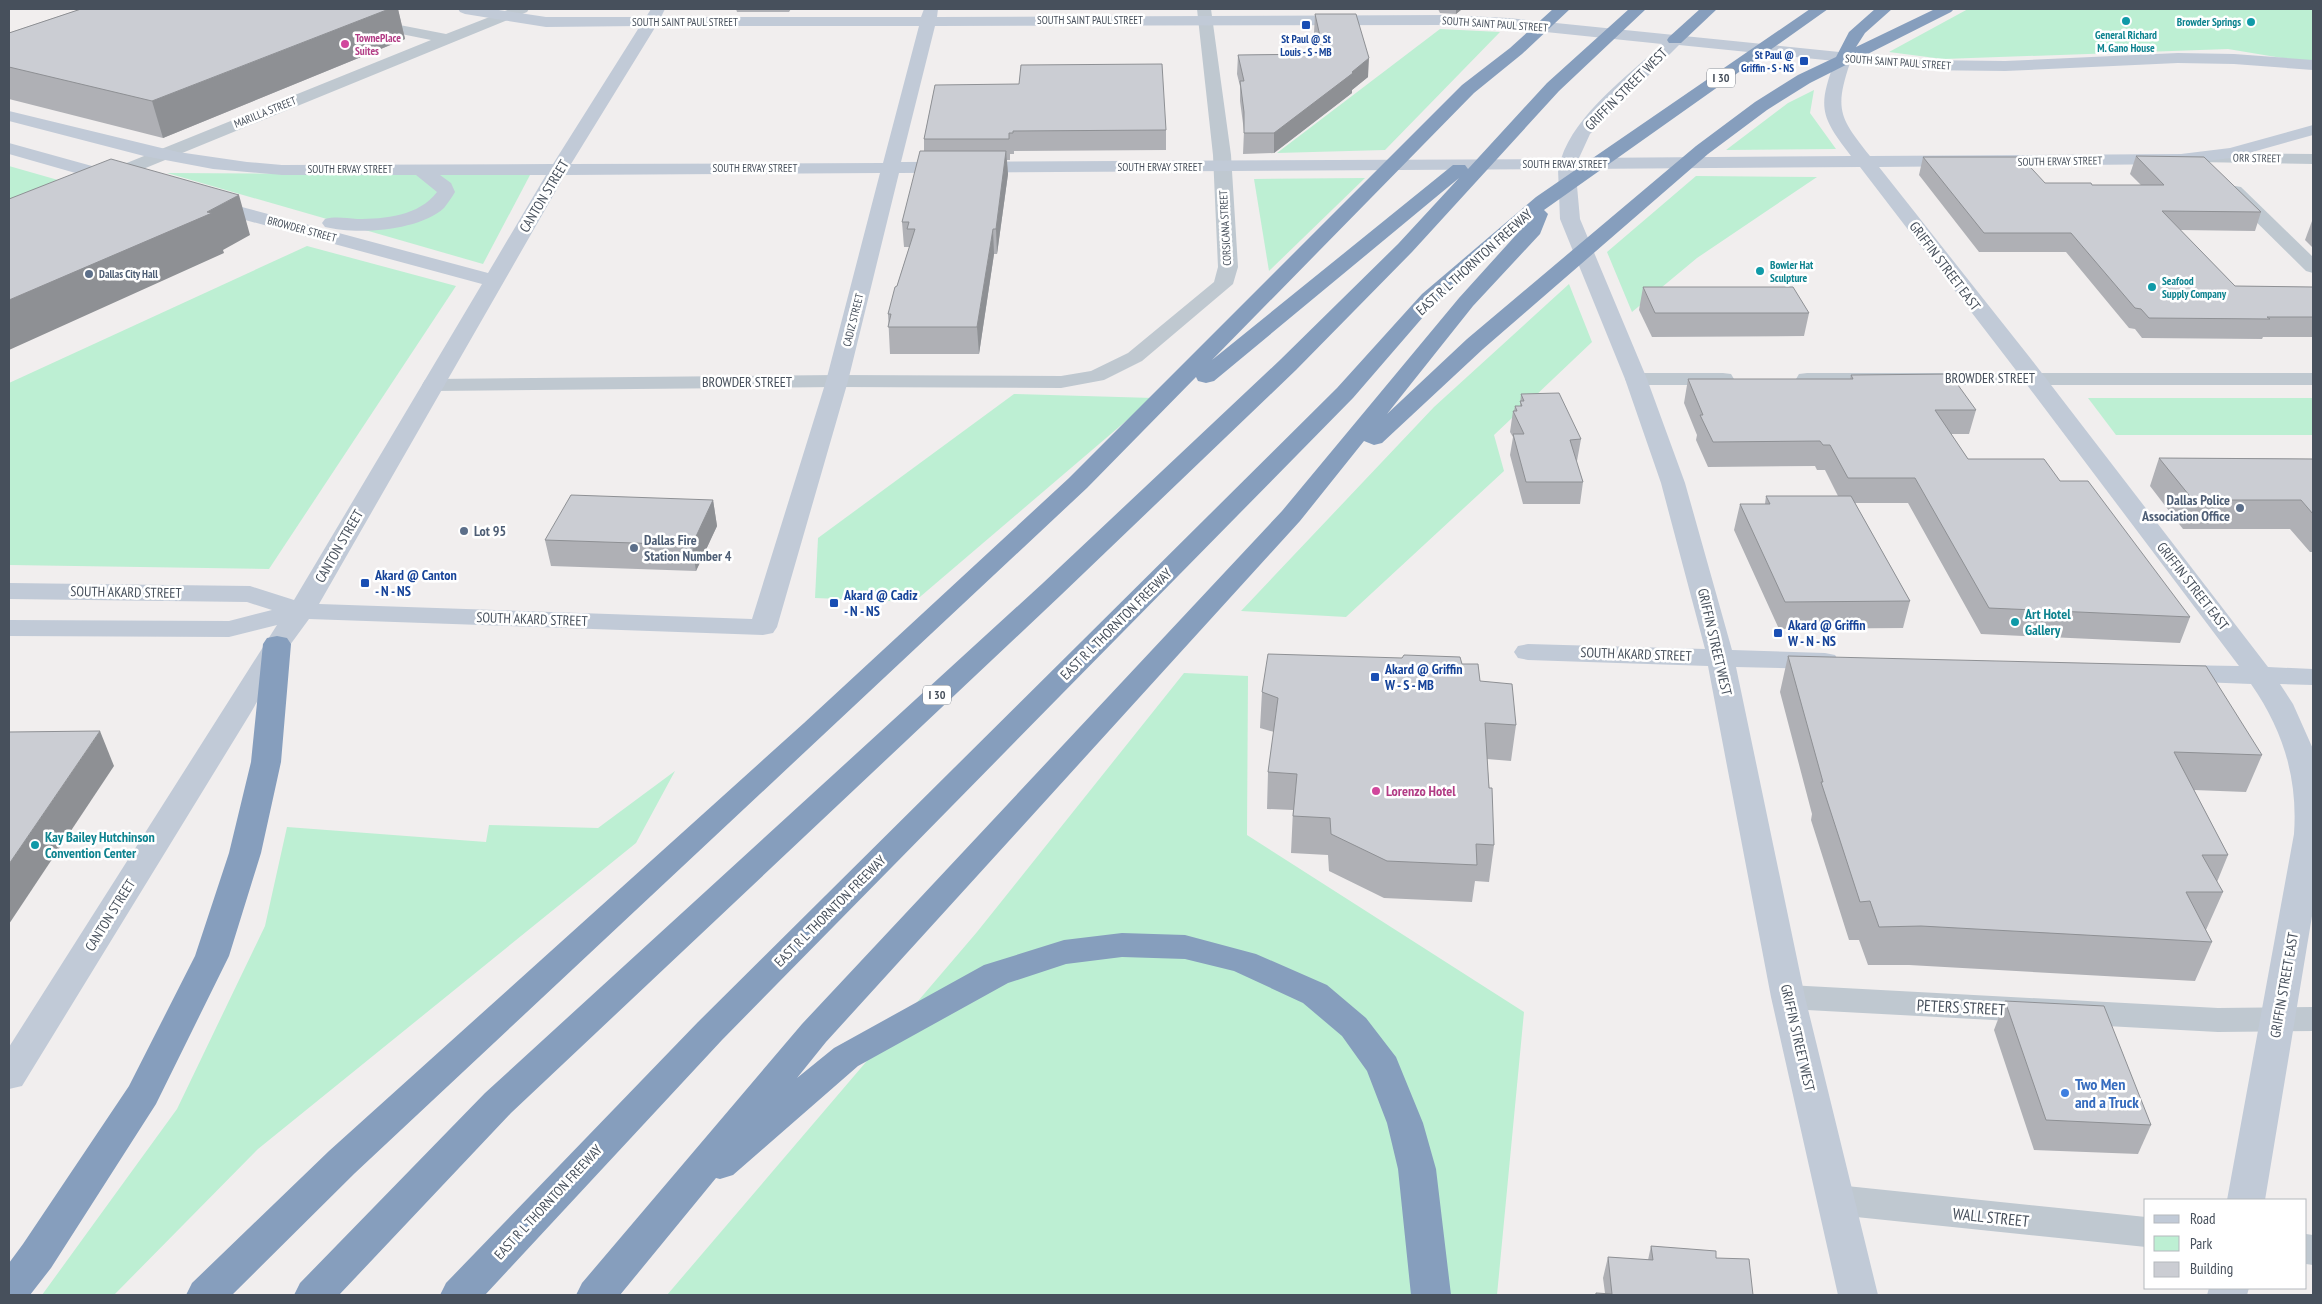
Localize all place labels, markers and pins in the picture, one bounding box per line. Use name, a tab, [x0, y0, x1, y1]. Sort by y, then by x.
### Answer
marker: General Richard M. Gano House	[2120, 15, 2132, 27]
place label: Browder Springs	[2177, 15, 2241, 29]
marker: Browder Springs	[2245, 16, 2257, 28]
marker: St Paul @ St Louis - S - MB	[1300, 19, 1312, 31]
place label: General Richard M. Gano House	[2095, 28, 2157, 55]
place label: TownePlace Suites	[355, 31, 401, 58]
place label: St Paul @ St Louis - S - MB	[1280, 32, 1332, 59]
marker: TownePlace Suites	[339, 38, 351, 50]
place label: St Paul @ Griffin - S - NS	[1741, 48, 1794, 75]
marker: St Paul @ Griffin - S - NS	[1798, 55, 1810, 67]
place label: Bowler Hat Sculpture	[1770, 258, 1814, 285]
marker: Bowler Hat Sculpture	[1754, 265, 1766, 277]
place label: Dallas City Hall	[99, 267, 158, 281]
marker: Dallas City Hall	[83, 268, 95, 280]
place label: Seafood Supply Company	[2162, 274, 2227, 301]
marker: Seafood Supply Company	[2146, 281, 2158, 293]
place label: Dallas Police Association Office	[2141, 491, 2230, 525]
marker: Dallas Police Association Office	[2234, 502, 2246, 514]
place label: Lot 95	[474, 522, 506, 540]
marker: Lot 95	[458, 525, 470, 537]
place label: Dallas Fire Station Number 4	[644, 531, 732, 565]
marker: Dallas Fire Station Number 4	[628, 542, 640, 554]
place label: Akard @ Canton - N - NS	[374, 566, 457, 600]
marker: Akard @ Canton - N - NS	[359, 577, 371, 589]
place label: Akard @ Cadiz - N - NS	[843, 586, 918, 620]
marker: Akard @ Cadiz - N - NS	[828, 597, 840, 609]
place label: Art Hotel Gallery	[2024, 605, 2071, 639]
place label: Akard @ Griffin W - N - NS	[1787, 616, 1866, 650]
marker: Art Hotel Gallery	[2009, 616, 2021, 628]
marker: Akard @ Griffin W - N - NS	[1772, 627, 1784, 639]
place label: Akard @ Griffin W - S - MB	[1384, 660, 1463, 694]
marker: Akard @ Griffin W - S - MB	[1369, 671, 1381, 683]
place label: Lorenzo Hotel	[1386, 782, 1456, 800]
marker: Lorenzo Hotel	[1370, 785, 1382, 797]
place label: Kay Bailey Hutchinson Convention Center	[45, 828, 155, 862]
marker: Kay Bailey Hutchinson Convention Center	[29, 839, 41, 851]
place label: Two Men and a Truck	[2075, 1074, 2139, 1112]
marker: Two Men and a Truck	[2059, 1087, 2071, 1099]

